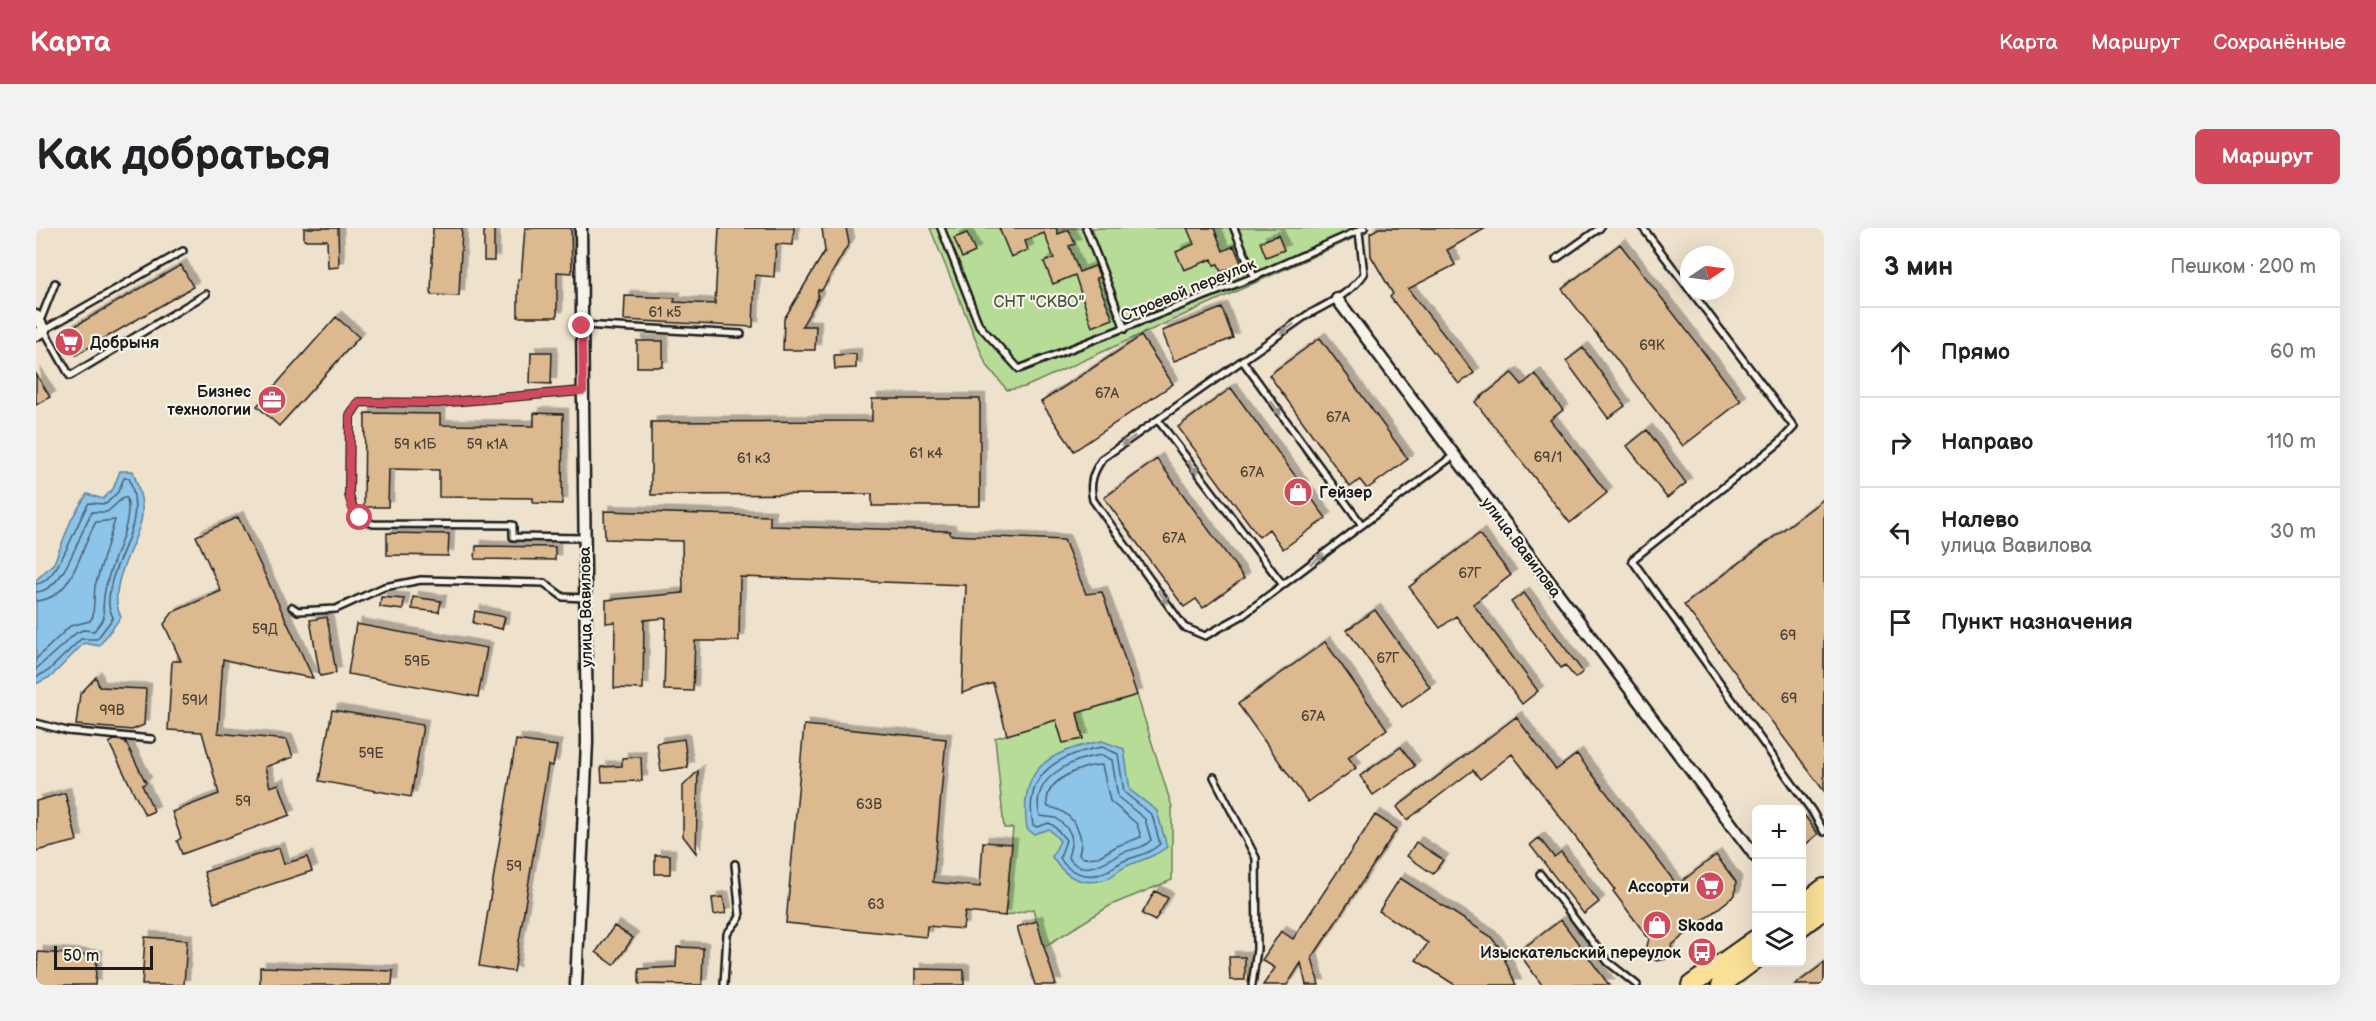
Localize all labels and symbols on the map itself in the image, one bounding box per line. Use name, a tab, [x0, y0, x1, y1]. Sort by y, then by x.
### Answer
north arrow	[1680, 246, 1734, 300]
street label: Строевой переулок	[1118, 254, 1259, 326]
park label: СНТ "СКВО"	[993, 293, 1085, 312]
house number: 61 к5	[648, 304, 682, 321]
route end	[568, 312, 594, 338]
one-way arrow	[1279, 323, 1295, 335]
supermarket icon: Добрыня	[53, 326, 85, 358]
place label: Добрыня	[90, 334, 159, 353]
house number: 69К	[1639, 337, 1666, 354]
place label: Бизнес технологии	[167, 383, 251, 420]
office icon: Бизнес технологии	[256, 384, 288, 416]
house number: 67А	[1095, 385, 1119, 402]
one-way arrow	[1270, 400, 1282, 415]
house number: 67А	[1326, 409, 1350, 426]
one-way arrow	[1120, 435, 1136, 447]
house number: 59 к1Б	[394, 436, 437, 453]
house number: 59 к1А	[466, 436, 508, 453]
house number: 61 к4	[909, 445, 943, 462]
house number: 69/1	[1534, 449, 1562, 466]
house number: 61 к3	[737, 450, 771, 467]
one-way arrow	[1187, 458, 1199, 474]
house number: 67А	[1240, 464, 1264, 481]
shop icon: Гейзер	[1282, 476, 1314, 508]
place label: Гейзер	[1319, 484, 1373, 503]
street label: улица Вавилова	[1477, 494, 1565, 602]
route start	[346, 504, 372, 530]
house number: 67А	[1162, 530, 1186, 547]
street label: улица Вавилова	[576, 546, 597, 668]
one-way arrow	[1309, 554, 1324, 566]
house number: 67Г	[1458, 565, 1482, 582]
one-way arrow	[1157, 589, 1169, 605]
house number: 59Д	[252, 621, 278, 638]
house number: 69	[1780, 627, 1796, 644]
house number: 67Г	[1376, 650, 1400, 667]
house number: 59Б	[404, 653, 430, 670]
house number: 69	[1781, 690, 1797, 707]
house number: 59И	[182, 692, 208, 709]
house number: 99В	[99, 702, 125, 719]
house number: 67А	[1301, 708, 1325, 725]
house number: 59Е	[358, 745, 384, 762]
house number: 59	[235, 793, 251, 810]
house number: 63В	[856, 796, 882, 813]
house number: 59	[506, 858, 522, 875]
supermarket icon: Ассорти	[1694, 870, 1726, 902]
place label: Ассорти	[1627, 878, 1689, 897]
house number: 63	[867, 896, 885, 913]
shop icon: Skoda	[1641, 909, 1673, 941]
place label: Skoda	[1678, 917, 1723, 936]
bus stop icon: Изыскательский переулок	[1686, 936, 1718, 968]
scale bar	[54, 943, 153, 970]
place label: Изыскательский переулок	[1480, 944, 1681, 963]

